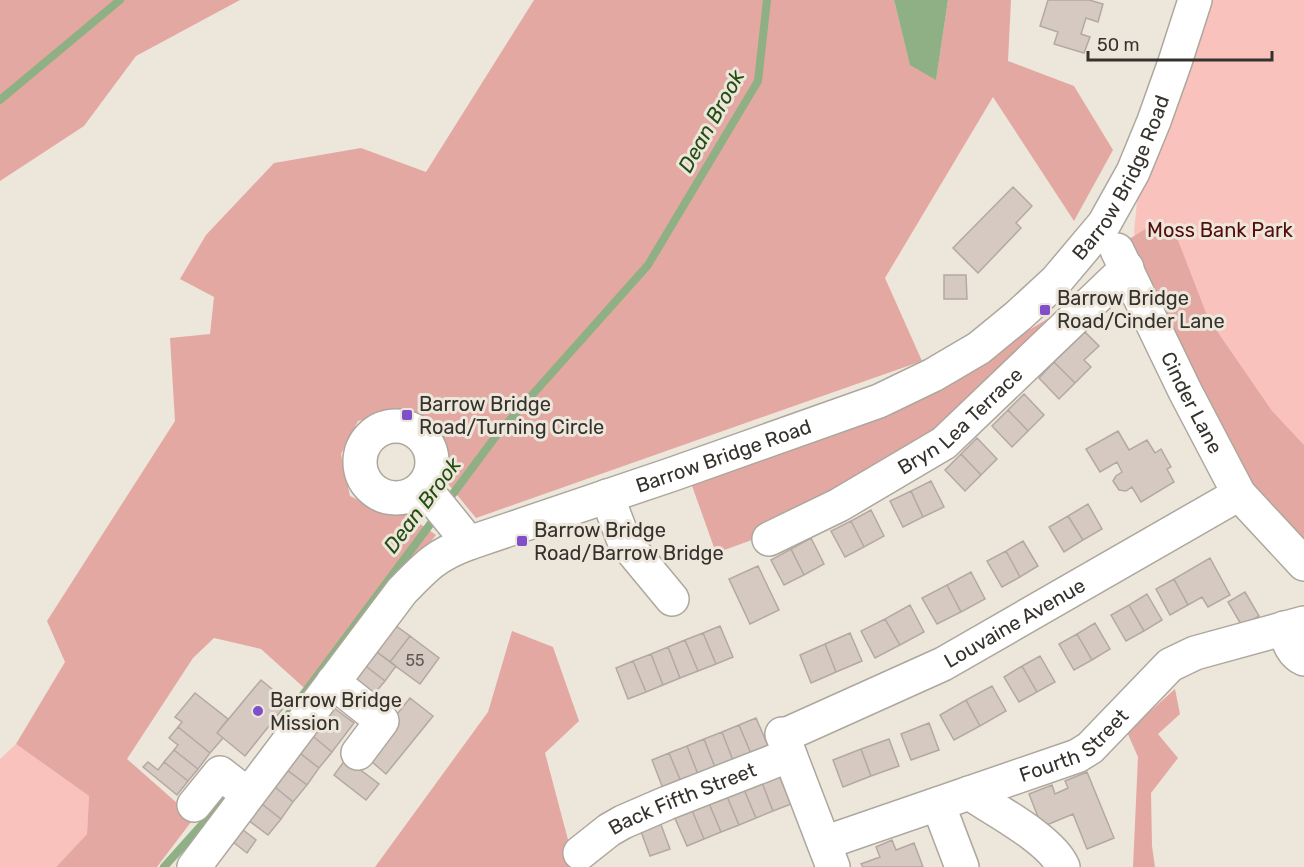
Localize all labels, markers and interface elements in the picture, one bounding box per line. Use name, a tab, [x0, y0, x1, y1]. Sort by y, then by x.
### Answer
scale bar	[1088, 24, 1272, 62]
text: 50 m	[1097, 34, 1140, 56]
water label: Dean Brook	[673, 64, 750, 177]
street label: Barrow Bridge Road	[1067, 92, 1174, 265]
park label: Moss Bank Park	[1147, 218, 1294, 242]
place label: Barrow Bridge Road/Cinder Lane	[1057, 286, 1225, 333]
marker: Barrow Bridge Road/Cinder Lane	[1038, 303, 1052, 317]
street label: Cinder Lane	[1156, 348, 1228, 458]
street label: Bryn Lea Terrace	[893, 362, 1028, 480]
place label: Barrow Bridge Road/Turning Circle	[419, 392, 604, 439]
marker: Barrow Bridge Road/Turning Circle	[400, 408, 414, 422]
street label: Barrow Bridge Road	[633, 414, 814, 498]
water label: Dean Brook	[378, 451, 467, 558]
place label: Barrow Bridge Road/Barrow Bridge	[534, 518, 724, 565]
marker: Barrow Bridge Road/Barrow Bridge	[515, 534, 529, 548]
street label: Louvaine Avenue	[940, 573, 1089, 673]
house number: 55	[405, 651, 425, 670]
place label: Barrow Bridge Mission	[270, 688, 402, 735]
marker: Barrow Bridge Mission	[251, 704, 265, 718]
street label: Fourth Street	[1016, 704, 1133, 787]
street label: Back Fifth Street	[604, 757, 760, 840]

